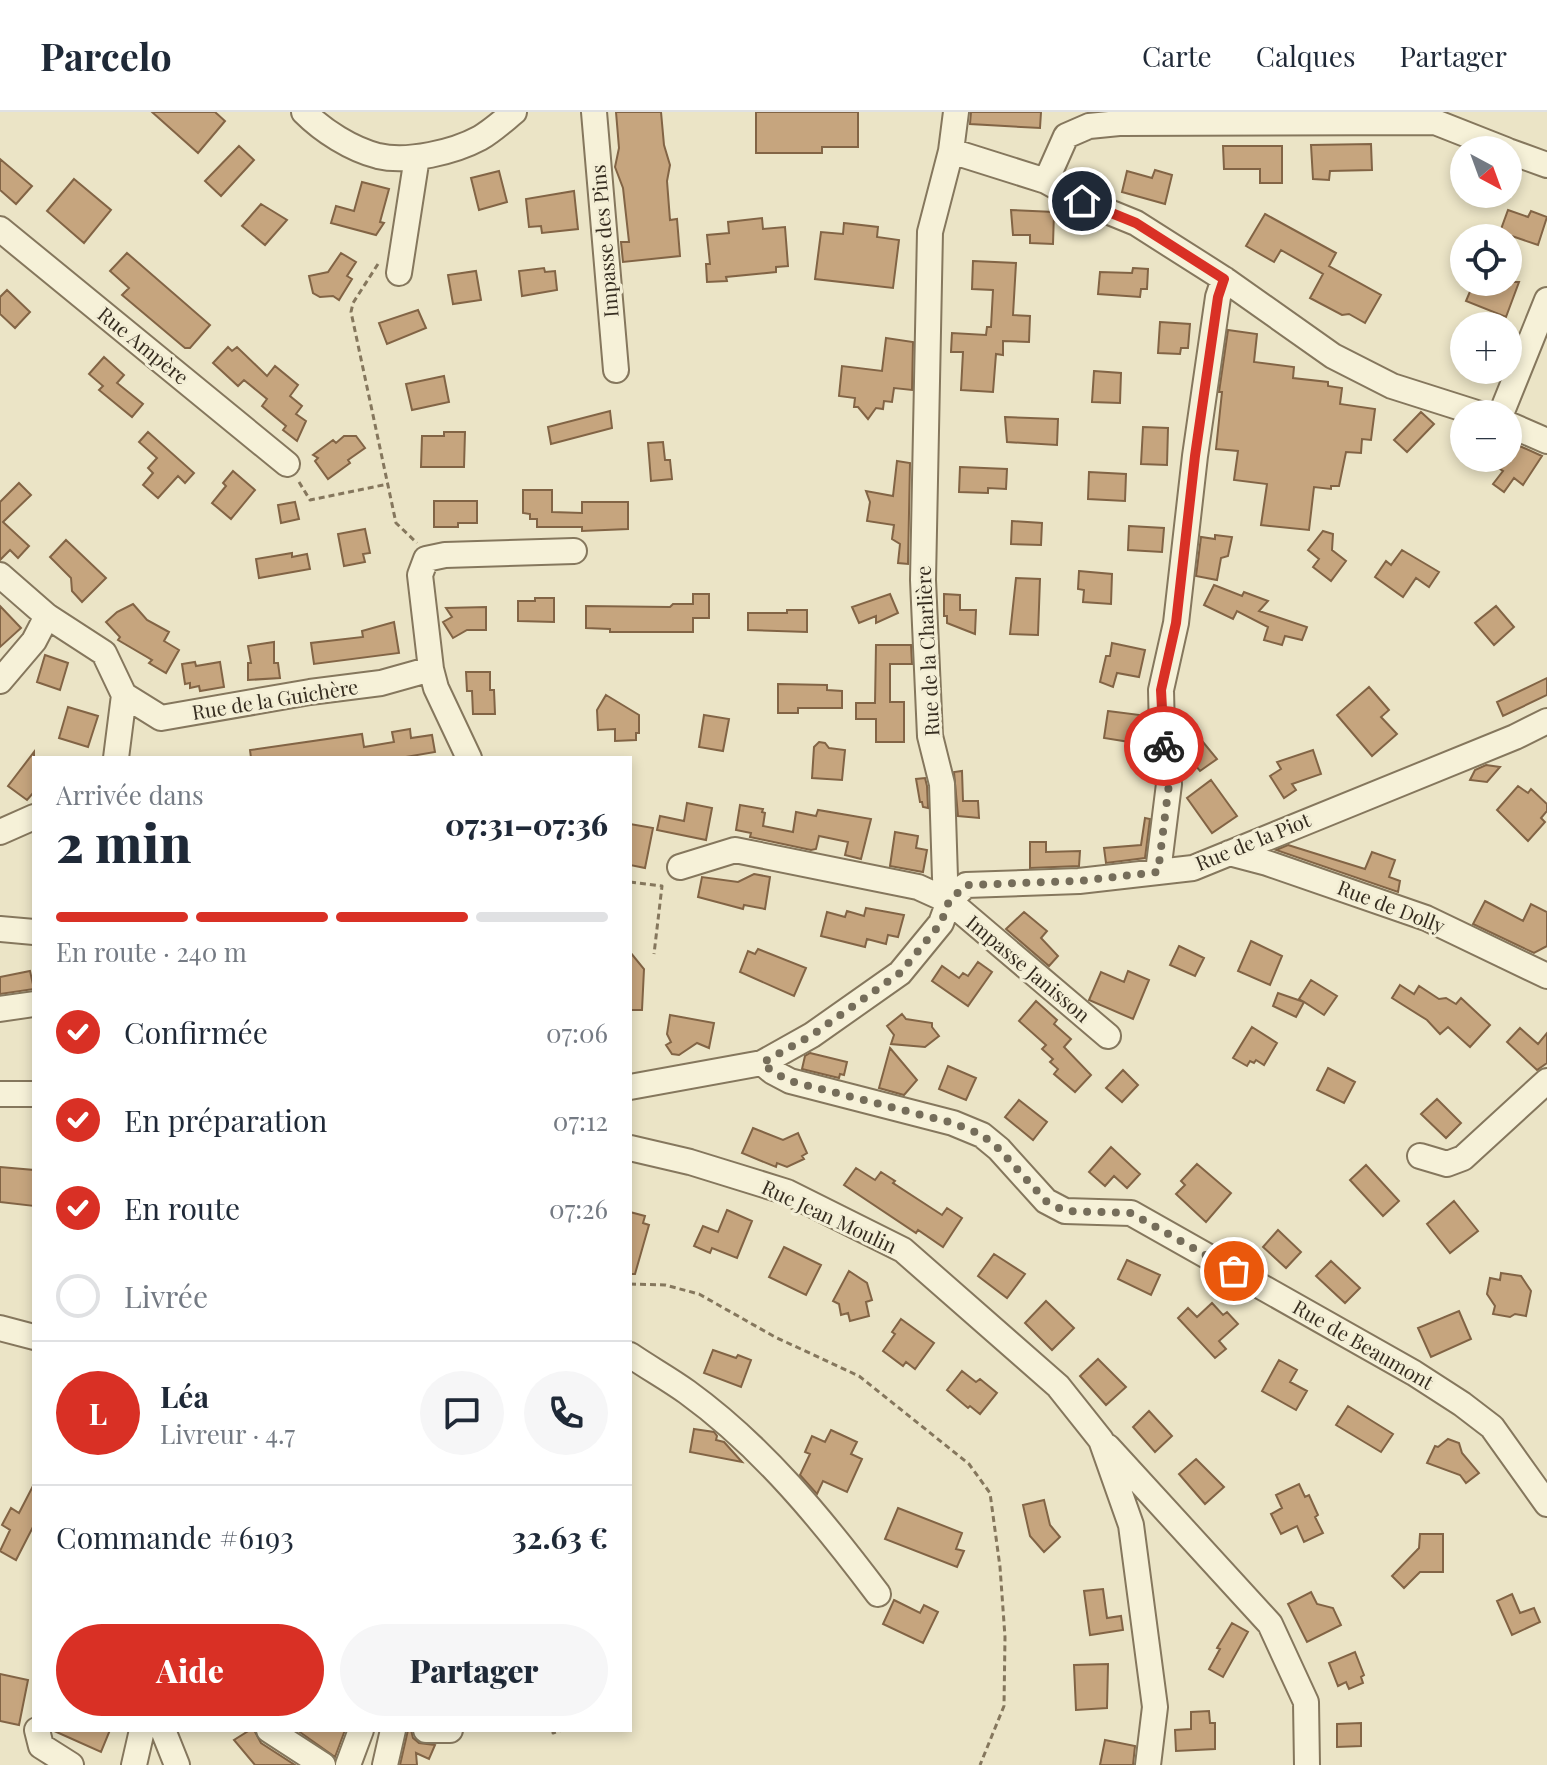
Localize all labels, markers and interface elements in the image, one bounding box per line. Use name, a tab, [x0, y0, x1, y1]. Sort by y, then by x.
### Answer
text: Parcelo	[40, 30, 172, 81]
text: Carte	[1142, 37, 1212, 74]
text: Calques	[1256, 37, 1355, 74]
text: Partager	[1399, 37, 1507, 74]
north arrow	[1450, 136, 1522, 208]
map controls	[1450, 136, 1522, 472]
street label: Impasse des Pins	[583, 164, 624, 319]
pin	[1048, 167, 1116, 235]
icon: home	[1060, 179, 1104, 223]
button: locate	[1450, 224, 1522, 296]
street label: Rue Ampère	[93, 300, 195, 390]
button: +	[1450, 312, 1522, 384]
button: −	[1450, 400, 1522, 472]
street label: Rue de la Charlière	[909, 565, 944, 737]
street label: Rue de la Guichère	[190, 672, 360, 725]
courier	[1124, 706, 1204, 786]
icon: bike	[1142, 724, 1186, 768]
text: Arrivée dans	[56, 777, 204, 812]
text: 07:31–07:36	[445, 804, 608, 844]
street label: Rue de la Piot	[1191, 805, 1315, 876]
text: 2 min	[56, 807, 191, 876]
street label: Rue de Dolly	[1334, 873, 1449, 938]
street label: Impasse Janisson	[961, 908, 1097, 1028]
text: En route · 240 m	[56, 934, 247, 969]
icon: check	[56, 1010, 100, 1054]
text: Confirmée	[124, 1012, 268, 1052]
text: 07:06	[546, 1015, 608, 1050]
icon: check	[56, 1098, 100, 1142]
text: En préparation	[124, 1100, 327, 1140]
text: 07:12	[553, 1103, 608, 1138]
street label: Rue Jean Moulin	[758, 1173, 902, 1259]
icon: check	[56, 1186, 100, 1230]
text: En route	[124, 1188, 240, 1228]
text: 07:26	[549, 1191, 608, 1226]
pin	[1200, 1237, 1268, 1305]
icon: bag	[1212, 1249, 1256, 1293]
text: Livrée	[124, 1276, 208, 1316]
street label: Rue de Beaumont	[1288, 1292, 1440, 1395]
button: chat	[420, 1371, 504, 1455]
button: phone	[524, 1371, 608, 1455]
text: Léa	[160, 1376, 209, 1416]
text: L	[89, 1393, 107, 1433]
text: Livreur · 4.7	[160, 1416, 295, 1451]
text: Commande #6193	[56, 1517, 294, 1557]
text: 32.63 €	[512, 1517, 608, 1557]
button: Aide	[56, 1624, 324, 1716]
button: Partager	[340, 1624, 608, 1716]

